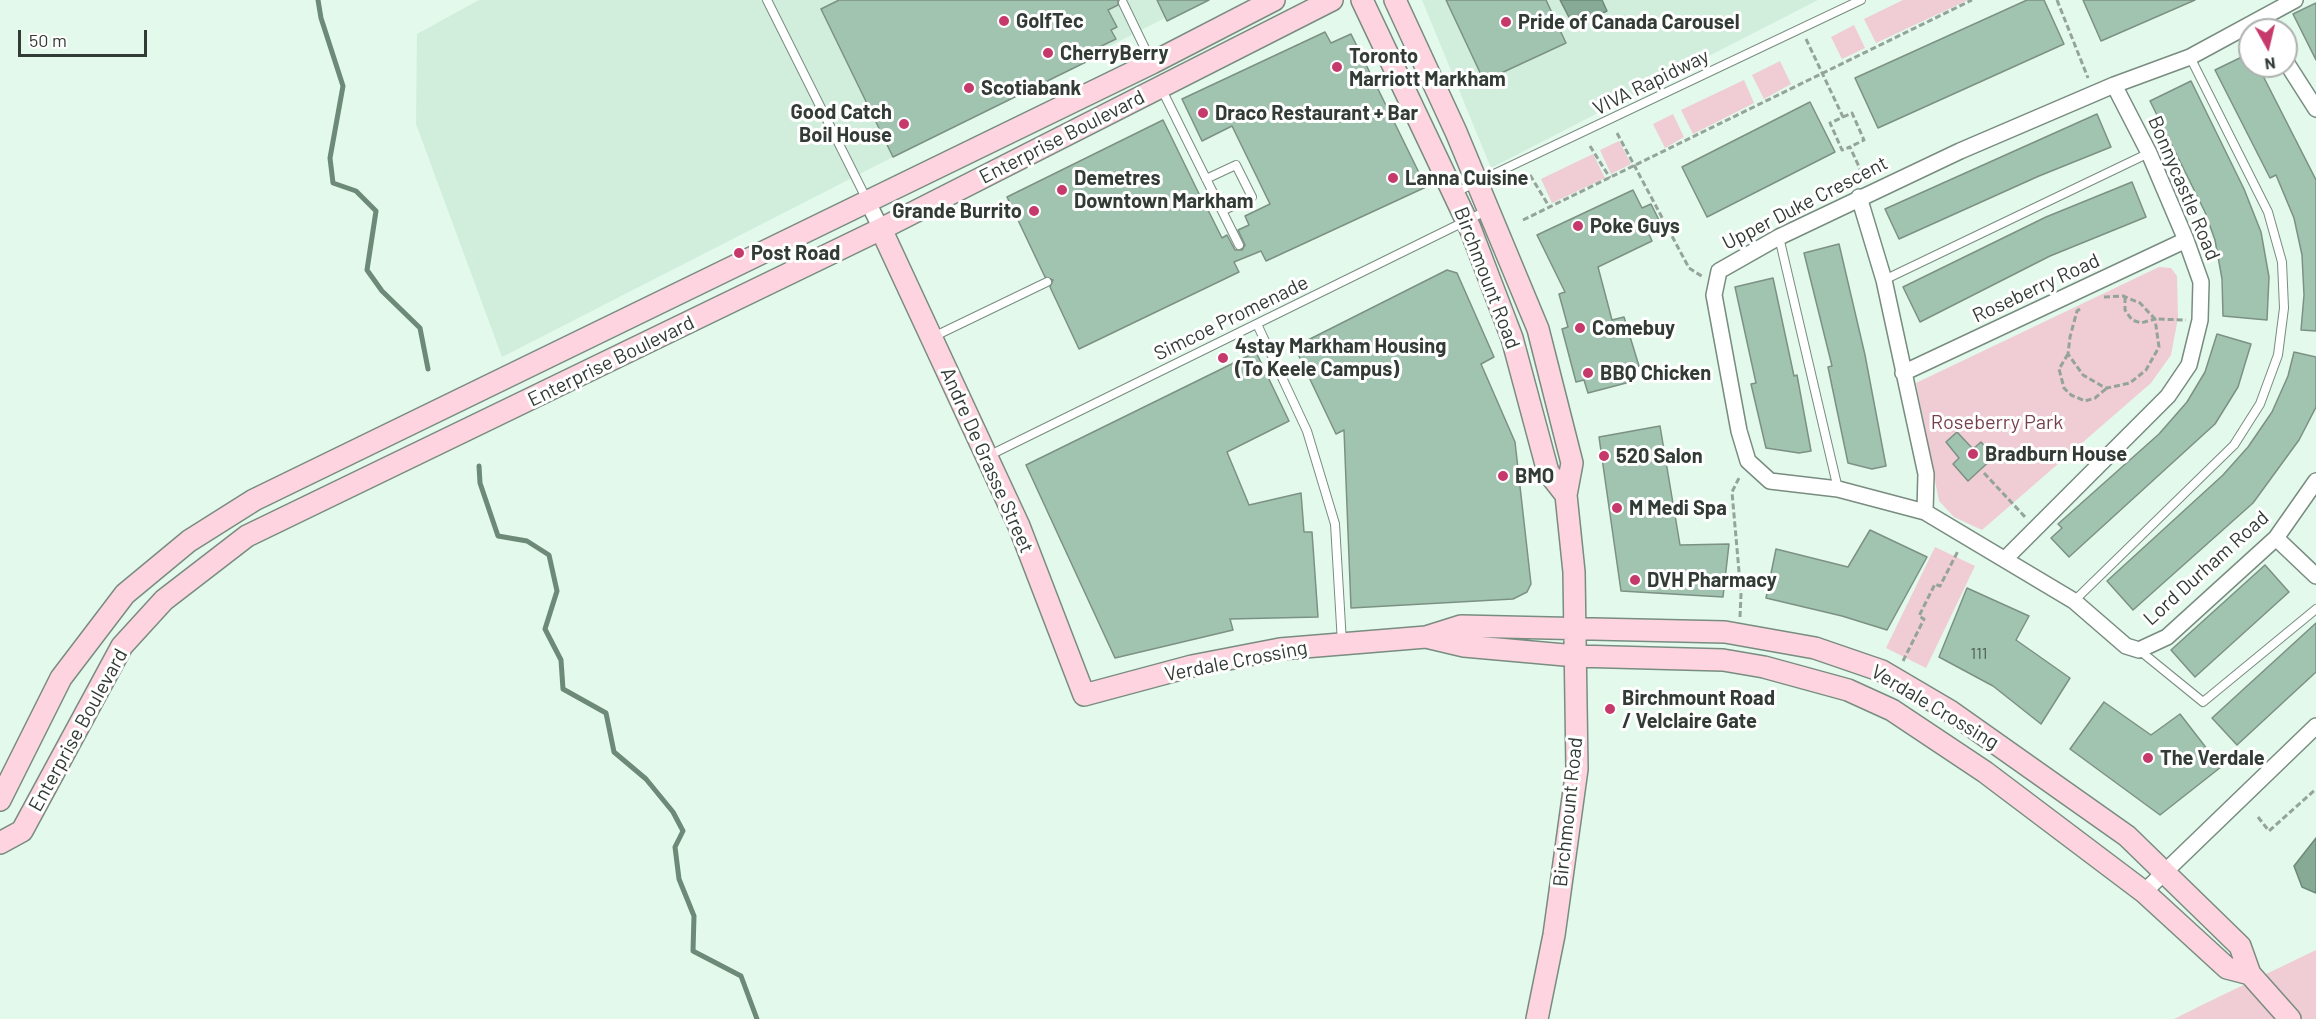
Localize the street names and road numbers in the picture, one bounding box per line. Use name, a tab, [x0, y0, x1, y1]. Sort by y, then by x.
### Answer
street label: VIVA Rapidway	[1589, 44, 1713, 120]
street label: Enterprise Boulevard	[975, 85, 1149, 189]
street label: Bonnycastle Road	[2143, 112, 2225, 264]
street label: Upper Duke Crescent	[1718, 151, 1892, 255]
street label: Birchmount Road	[1449, 204, 1525, 352]
street label: Roseberry Road	[1969, 248, 2103, 328]
street label: Simcoe Promenade	[1150, 270, 1312, 366]
street label: Enterprise Boulevard	[524, 310, 698, 412]
street label: Andre De Grasse Street	[935, 364, 1039, 556]
street label: Lord Durham Road	[2138, 505, 2274, 631]
street label: Verdale Crossing	[1163, 635, 1309, 687]
street label: Enterprise Boulevard	[23, 644, 133, 816]
street label: Verdale Crossing	[1867, 659, 2003, 755]
street label: Birchmount Road	[1548, 736, 1588, 888]

